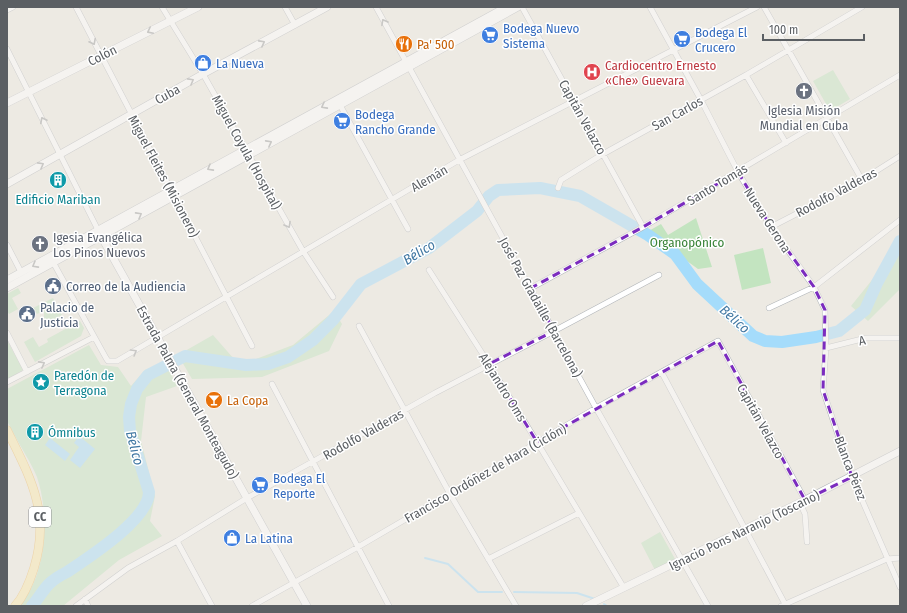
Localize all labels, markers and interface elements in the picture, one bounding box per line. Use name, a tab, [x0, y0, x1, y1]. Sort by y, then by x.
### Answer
scale bar	[763, 16, 864, 42]
one-way arrow	[382, 19, 389, 26]
place label: Bodega Nuevo Sistema	[503, 21, 579, 51]
text: 100 m	[769, 23, 798, 37]
supermarket icon: Bodega Nuevo Sistema	[480, 25, 500, 45]
place label: Bodega El Crucero	[695, 25, 748, 55]
one-way arrow	[147, 26, 155, 34]
supermarket icon: Bodega El Crucero	[672, 29, 692, 49]
restaurant icon: Pa' 500	[394, 34, 414, 54]
place label: Pa' 500	[417, 37, 455, 52]
one-way arrow	[89, 38, 96, 45]
one-way arrow	[258, 40, 266, 47]
street label: Colón	[85, 42, 119, 69]
shop icon: La Nueva	[193, 53, 213, 73]
place label: La Nueva	[216, 56, 264, 71]
place label: Cardiocentro Ernesto «Che» Guevara	[605, 58, 716, 88]
hospital icon: Cardiocentro Ernesto «Che» Guevara	[582, 62, 602, 82]
street label: Capitán Velazco	[556, 77, 609, 157]
one-way arrow	[187, 78, 194, 85]
street label: Cuba	[152, 81, 182, 107]
church icon: Iglesia Misión Mundial en Cuba	[794, 81, 814, 101]
street label: Miguel Coyula (Hospital)	[209, 92, 284, 212]
street label: San Carlos	[649, 93, 706, 134]
one-way arrow	[321, 101, 329, 109]
place label: Iglesia Misión Mundial en Cuba	[760, 103, 848, 133]
place label: Bodega Rancho Grande	[355, 107, 436, 137]
supermarket icon: Bodega Rancho Grande	[332, 111, 352, 131]
street label: Miguel Fleites (Misionero)	[125, 113, 202, 240]
one-way arrow	[40, 117, 48, 124]
one-way arrow	[265, 140, 272, 148]
street label: Santo Tomás	[684, 160, 750, 208]
one-way arrow	[37, 162, 44, 169]
street label: Alemán	[408, 162, 450, 195]
one-way arrow	[207, 163, 214, 171]
street label: Rodolfo Valderas	[793, 165, 880, 220]
building icon: Edificio Mariban	[48, 170, 68, 190]
street label: Nueva Gerona	[741, 185, 794, 255]
place label: Edificio Mariban	[15, 192, 101, 207]
one-way arrow	[135, 213, 142, 220]
one-way arrow	[284, 221, 291, 228]
place label: Igesia Evangélica Los Pinos Nuevos	[53, 230, 146, 260]
church icon: Igesia Evangélica Los Pinos Nuevos	[30, 234, 50, 254]
street label: José Paz Gradaille (Barcelona)	[496, 235, 585, 380]
park label: Organopónico	[650, 235, 724, 250]
water label: Bélico	[400, 236, 438, 269]
one-way arrow	[32, 260, 39, 267]
public building icon: Correo de la Audiencia	[43, 276, 63, 296]
place label: Correo de la Audiencia	[66, 279, 186, 294]
place label: Palacio de Justicia	[40, 300, 94, 330]
water label: Bélico	[716, 301, 753, 337]
street label: Estrada Palma (General Monteagudo)	[134, 303, 242, 482]
public building icon: Palacio de Justicia	[17, 304, 37, 324]
street label: A	[857, 332, 867, 348]
one-way arrow	[130, 349, 137, 356]
street label: Alejandro Oms	[476, 350, 530, 425]
one-way arrow	[38, 362, 45, 369]
place label: Paredón de Terragona	[54, 368, 114, 398]
place icon: Paredón de Terragona	[31, 372, 51, 392]
street label: Capitán Velazco	[734, 381, 787, 461]
bar icon: La Copa	[204, 390, 224, 410]
place label: La Copa	[227, 393, 268, 408]
street label: Rodolfo Valderas	[320, 406, 407, 463]
street label: Francisco Ordóñez de Hara (Ciclón)	[402, 421, 569, 526]
building icon: Ómnibus	[25, 422, 45, 442]
place label: Ómnibus	[48, 425, 96, 440]
water label: Bélico	[122, 429, 147, 467]
street label: Blanca Pérez	[832, 434, 870, 502]
place label: Bodega El Reporte	[273, 471, 326, 501]
supermarket icon: Bodega El Reporte	[250, 475, 270, 495]
street label: Ignacio Pons Naranjo (Toscano)	[666, 487, 822, 574]
road number: CC	[29, 507, 51, 527]
shop icon: La Latina	[222, 528, 242, 548]
place label: La Latina	[245, 531, 293, 546]

